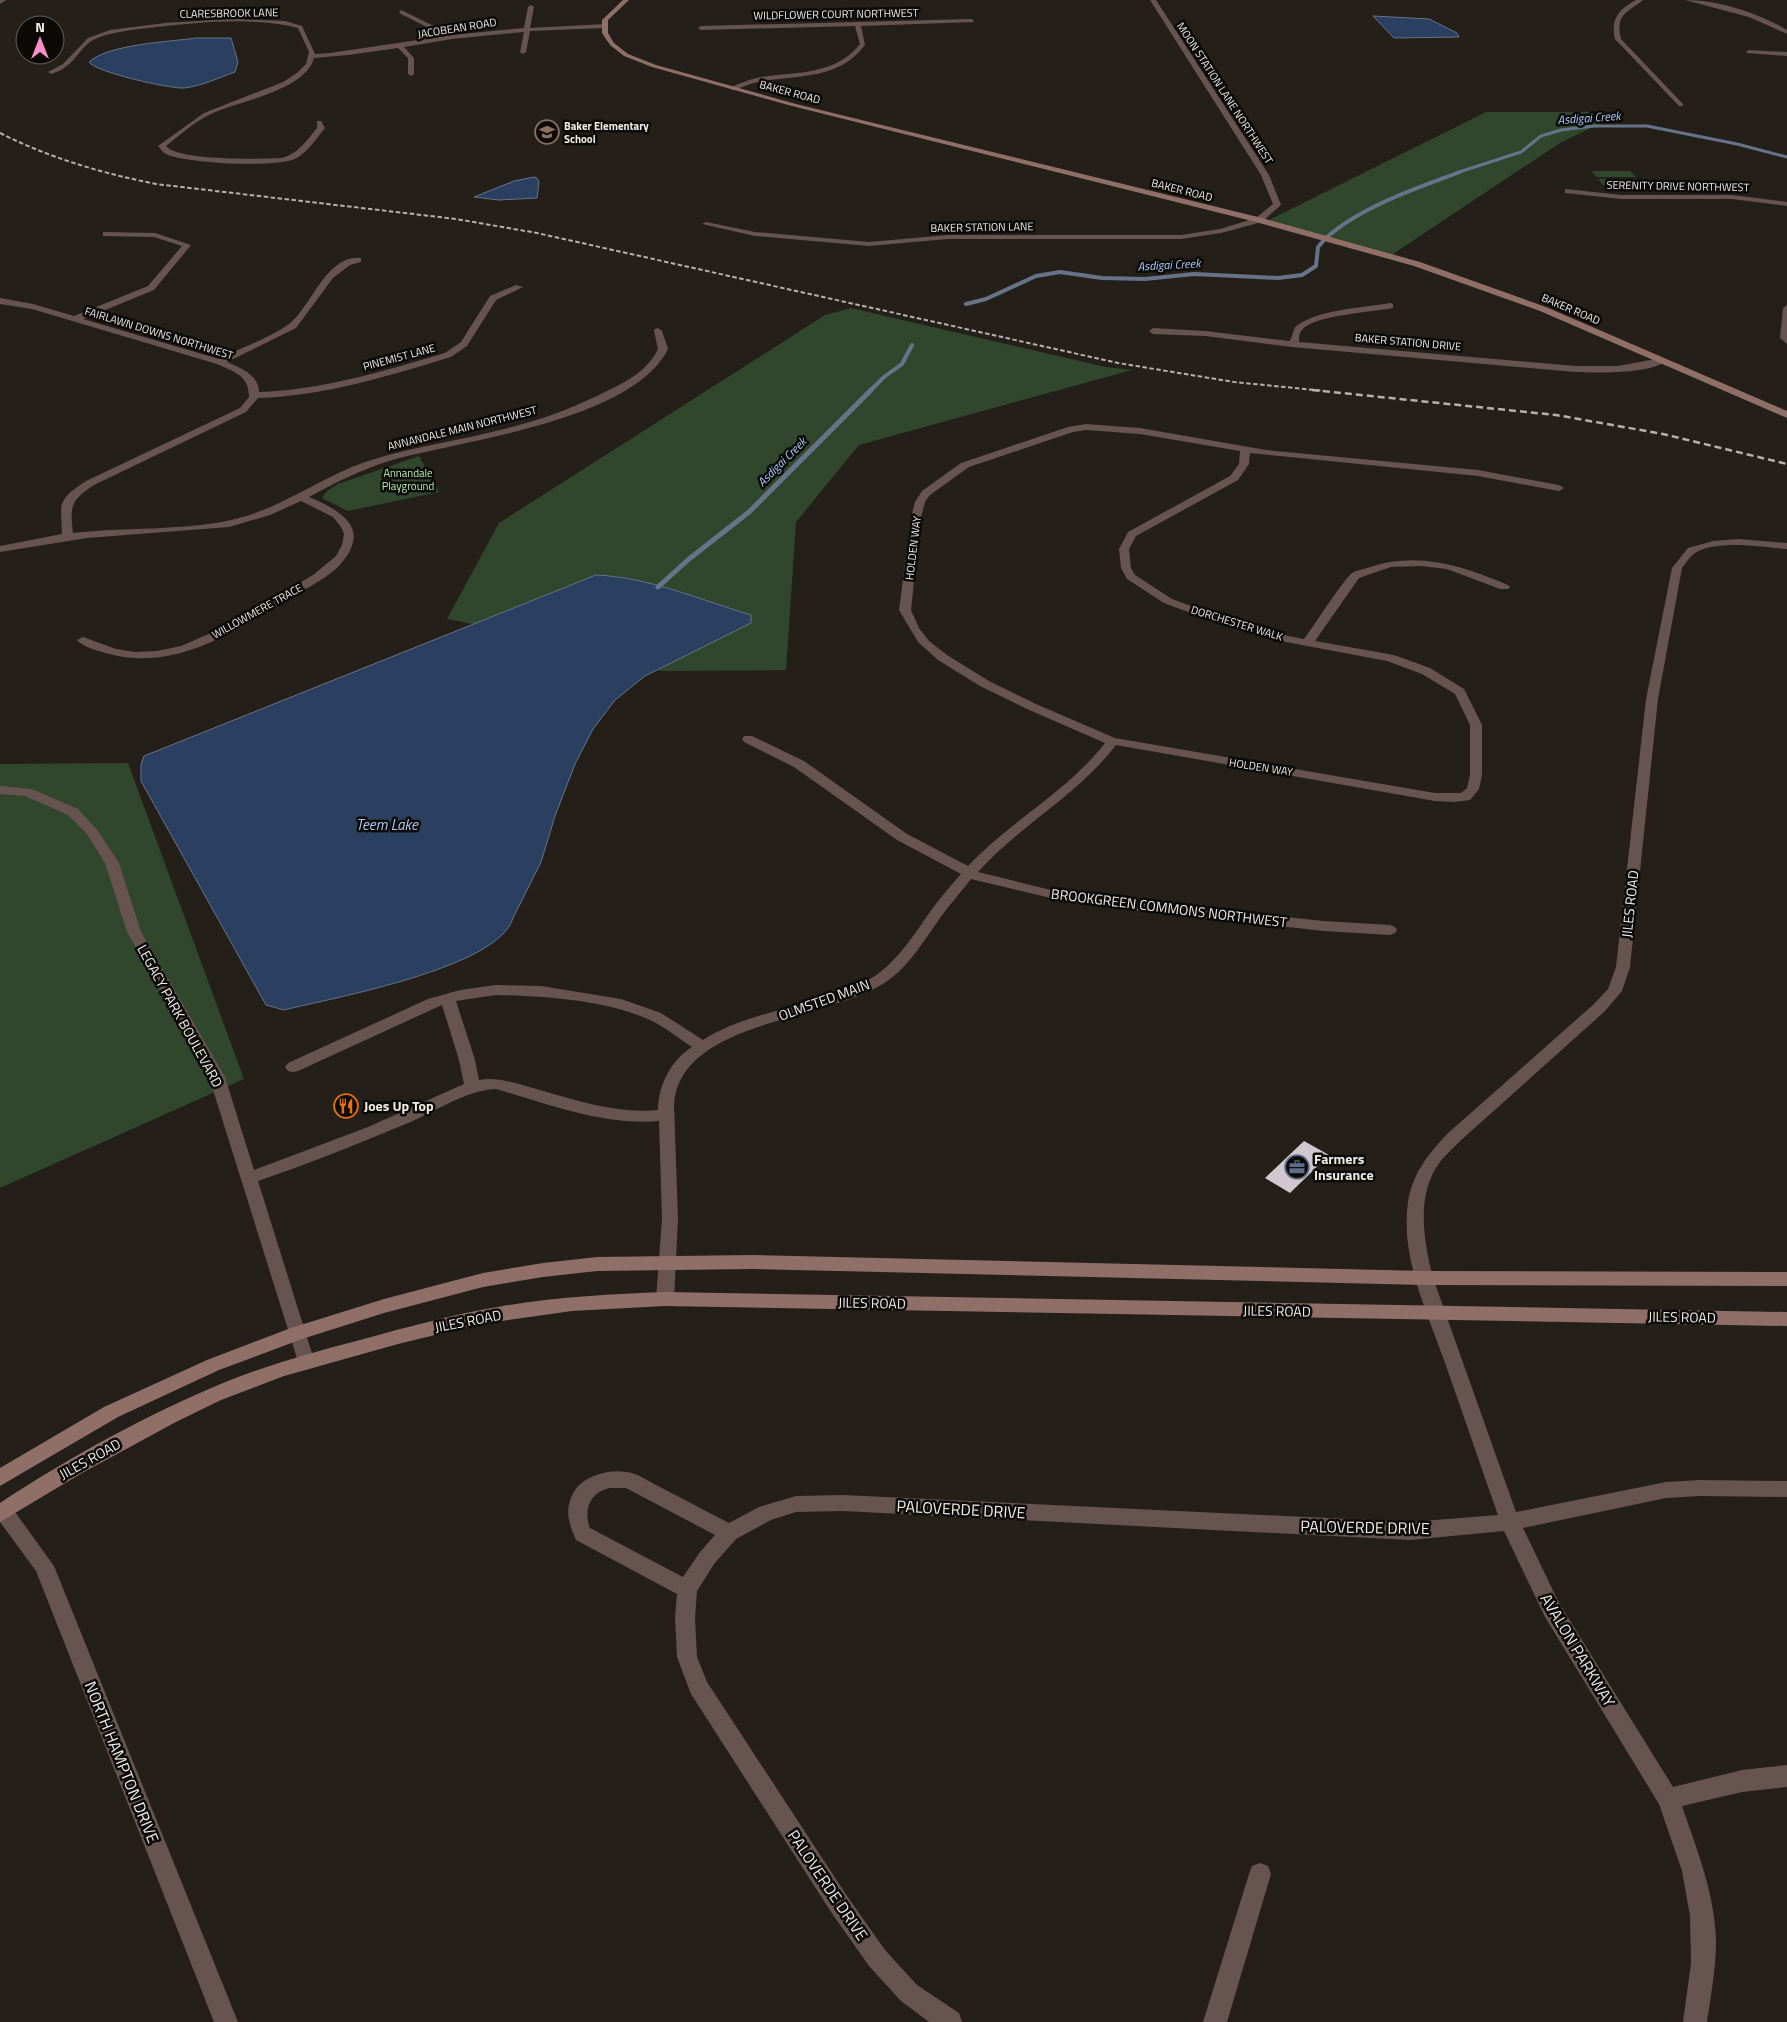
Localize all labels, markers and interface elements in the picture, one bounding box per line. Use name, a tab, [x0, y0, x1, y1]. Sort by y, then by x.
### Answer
street label: CLARESBROOK LANE	[180, 4, 278, 22]
street label: WILDFLOWER COURT NORTHWEST	[753, 5, 919, 23]
street label: JACOBEAN ROAD	[416, 14, 498, 42]
north arrow	[15, 15, 65, 65]
text: N	[35, 16, 45, 37]
street label: MOON STATION LANE NORTHWEST	[1173, 19, 1277, 167]
street label: BAKER ROAD	[758, 76, 822, 108]
water label: Asdigai Creek	[1557, 106, 1623, 129]
place label: Baker Elementary School	[564, 118, 649, 147]
school or university icon: Baker Elementary School	[534, 119, 560, 145]
street label: BAKER ROAD	[1150, 175, 1214, 205]
street label: SERENITY DRIVE NORTHWEST	[1606, 177, 1750, 195]
street label: BAKER STATION LANE	[930, 218, 1034, 236]
water label: Asdigai Creek	[1137, 253, 1203, 276]
street label: BAKER ROAD	[1539, 289, 1603, 329]
street label: FAIRLAWN DOWNS NORTHWEST	[83, 303, 235, 363]
street label: BAKER STATION DRIVE	[1354, 329, 1462, 355]
street label: PINEMIST LANE	[361, 340, 437, 374]
street label: ANNANDALE MAIN NORTHWEST	[386, 402, 538, 454]
water label: Asdigai Creek	[753, 431, 812, 491]
park label: Annandale Playground	[382, 465, 434, 494]
street label: HOLDEN WAY	[901, 515, 925, 581]
street label: WILLOWMERE TRACE	[209, 579, 305, 643]
street label: DORCHESTER WALK	[1189, 601, 1286, 645]
street label: HOLDEN WAY	[1228, 754, 1294, 780]
water label: Teem Lake	[356, 813, 419, 836]
street label: JILES ROAD	[1616, 869, 1643, 939]
street label: BROOKGREEN COMMONS NORTHWEST	[1050, 883, 1289, 932]
street label: LEGACY PARK BOULEVARD	[132, 941, 228, 1091]
street label: OLMSTED MAIN	[775, 973, 872, 1026]
restaurant icon: Joes Up Top	[333, 1093, 359, 1119]
place label: Joes Up Top	[364, 1095, 434, 1116]
place label: Farmers Insurance	[1314, 1148, 1374, 1185]
office icon: Farmers Insurance	[1284, 1154, 1310, 1180]
street label: JILES ROAD	[838, 1291, 906, 1314]
street label: JILES ROAD	[1243, 1299, 1311, 1322]
street label: JILES ROAD	[433, 1304, 503, 1337]
street label: JILES ROAD	[1648, 1305, 1716, 1328]
street label: JILES ROAD	[55, 1433, 124, 1484]
street label: PALOVERDE DRIVE	[896, 1494, 1026, 1524]
street label: PALOVERDE DRIVE	[1300, 1514, 1430, 1540]
street label: AVALON PARKWAY	[1535, 1589, 1622, 1712]
street label: NORTH HAMPTON DRIVE	[79, 1678, 165, 1847]
street label: PALOVERDE DRIVE	[782, 1825, 874, 1945]

